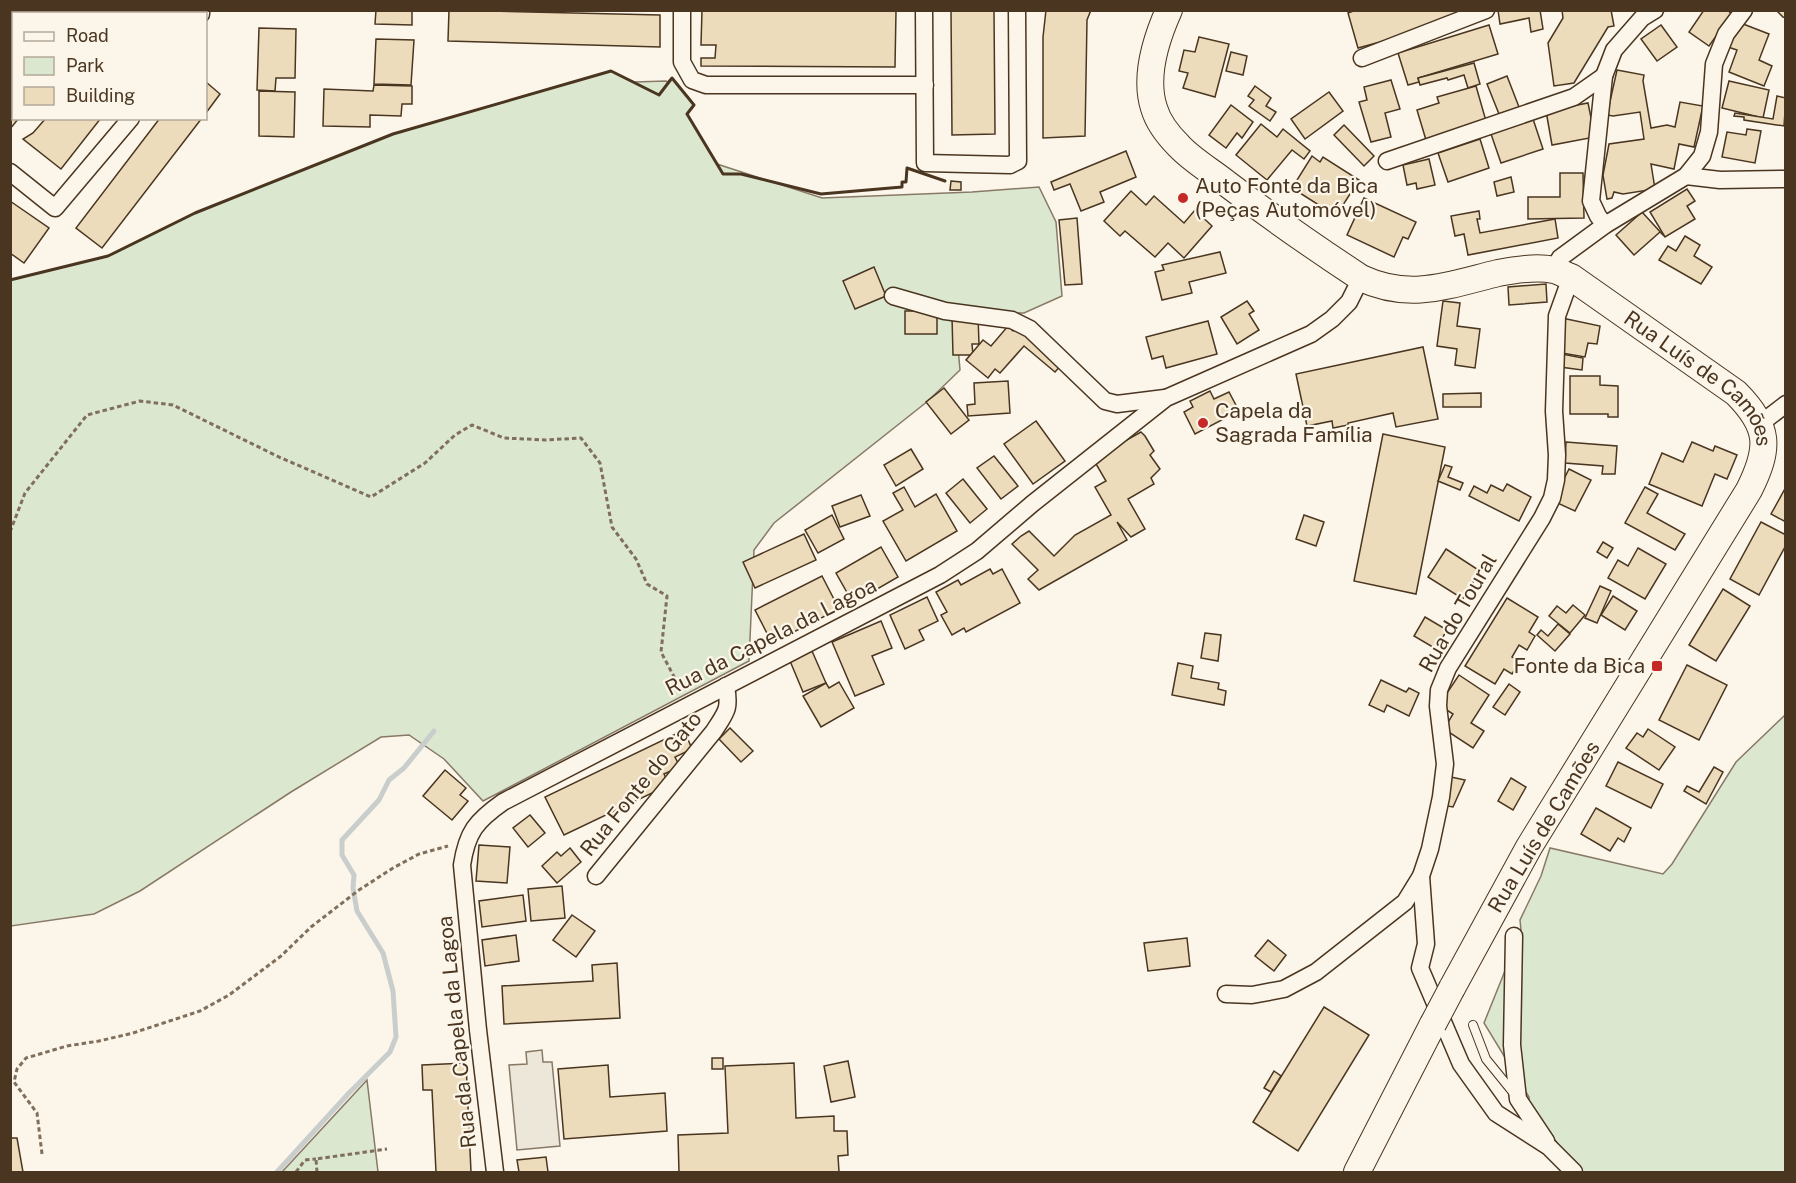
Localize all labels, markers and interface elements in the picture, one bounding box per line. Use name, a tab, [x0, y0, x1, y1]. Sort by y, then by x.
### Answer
legend	[12, 12, 207, 120]
text: Road	[66, 25, 109, 46]
text: Park	[66, 55, 104, 76]
text: Building	[66, 85, 135, 106]
place label: Auto Fonte da Bica (Peças Automóvel)	[1195, 173, 1378, 222]
marker: Auto Fonte da Bica (Peças Automóvel)	[1176, 191, 1190, 205]
street label: Rua Luís de Camões	[1619, 305, 1777, 447]
place label: Capela da Sagrada Família	[1215, 398, 1373, 447]
marker: Capela da Sagrada Família	[1196, 416, 1210, 430]
street label: Rua do Toural	[1413, 549, 1502, 677]
street label: Rua da Capela da Lagoa	[661, 572, 881, 701]
place label: Fonte da Bica	[1513, 653, 1645, 678]
marker: Fonte da Bica	[1650, 659, 1664, 673]
street label: Rua Fonte do Gato	[575, 706, 707, 861]
street label: Rua Luís de Camões	[1482, 736, 1605, 917]
street label: Rua da Capela da Lagoa	[432, 915, 481, 1150]

